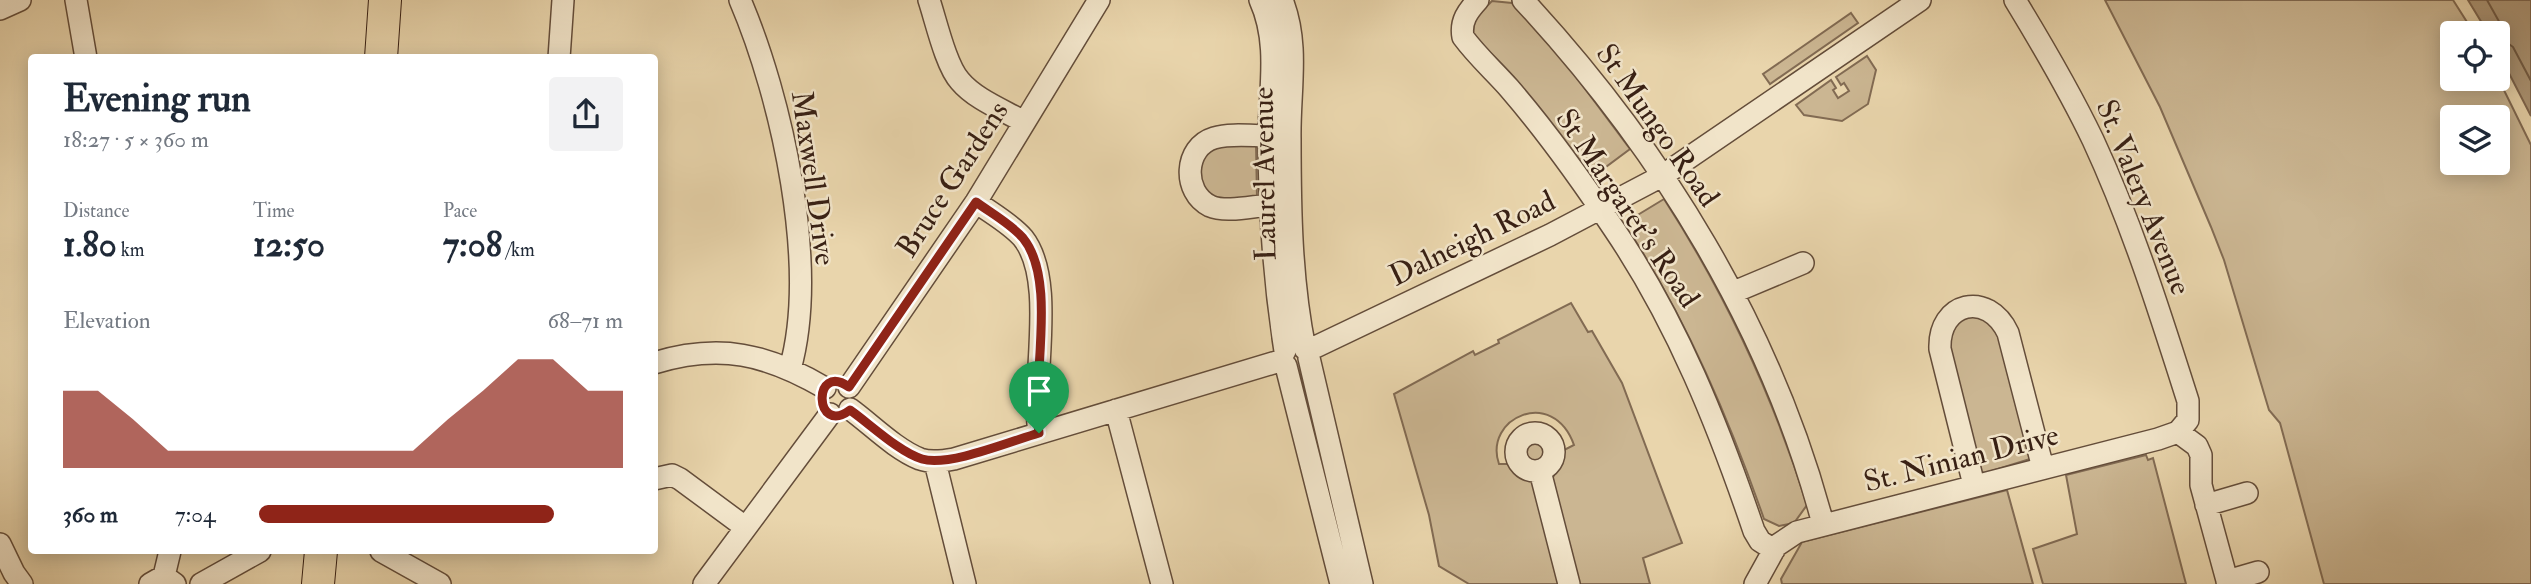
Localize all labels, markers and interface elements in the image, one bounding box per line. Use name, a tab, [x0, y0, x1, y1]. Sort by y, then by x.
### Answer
map controls	[2440, 21, 2510, 175]
button: locate	[2440, 21, 2510, 91]
street label: St Mungo Road	[1588, 37, 1728, 214]
text: Evening run	[63, 75, 251, 123]
button: share	[549, 77, 623, 151]
street label: Laurel Avenue	[1244, 87, 1285, 261]
street label: Maxwell Drive	[783, 88, 844, 268]
street label: Bruce Gardens	[888, 94, 1017, 264]
street label: St. Valery Avenue	[2088, 94, 2200, 300]
street label: St Margaret's Road	[1547, 102, 1708, 315]
button: layers	[2440, 105, 2510, 175]
text: 18:27 · 5 × 360 m	[63, 125, 209, 154]
street label: Dalneigh Road	[1383, 182, 1561, 295]
text: Distance	[63, 199, 129, 223]
text: Time	[253, 199, 295, 223]
text: Pace	[443, 199, 477, 223]
text: 1.80	[63, 223, 117, 267]
text: 12:50	[253, 223, 325, 267]
text: 7:08	[443, 223, 502, 267]
text: km	[117, 238, 144, 262]
text: /km	[502, 238, 535, 262]
text: Elevation	[63, 306, 151, 335]
text: 68–71 m	[548, 306, 623, 335]
pin	[1009, 361, 1069, 433]
icon: arrive	[1020, 372, 1058, 410]
street label: St. Ninian Drive	[1860, 416, 2062, 501]
text: 360 m	[63, 500, 118, 529]
text: 7:04	[175, 500, 215, 529]

